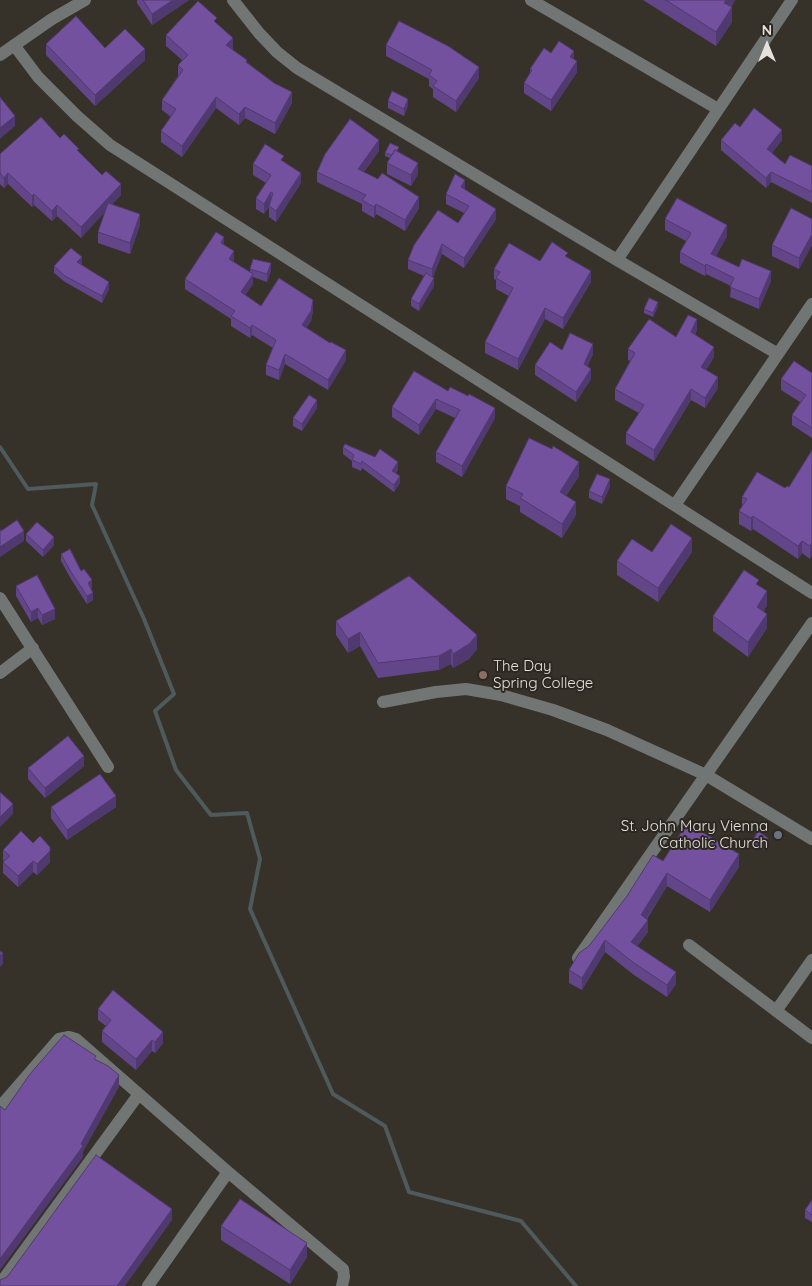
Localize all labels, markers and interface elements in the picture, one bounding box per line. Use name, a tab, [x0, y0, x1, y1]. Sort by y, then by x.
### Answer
north arrow	[742, 20, 792, 70]
text: N	[762, 21, 772, 39]
place label: The Day Spring College	[493, 657, 593, 692]
marker: The Day Spring College	[477, 669, 489, 681]
place label: St. John Mary Vienna Catholic Church	[621, 817, 768, 852]
marker: St. John Mary Vienna Catholic Church	[772, 829, 784, 841]

